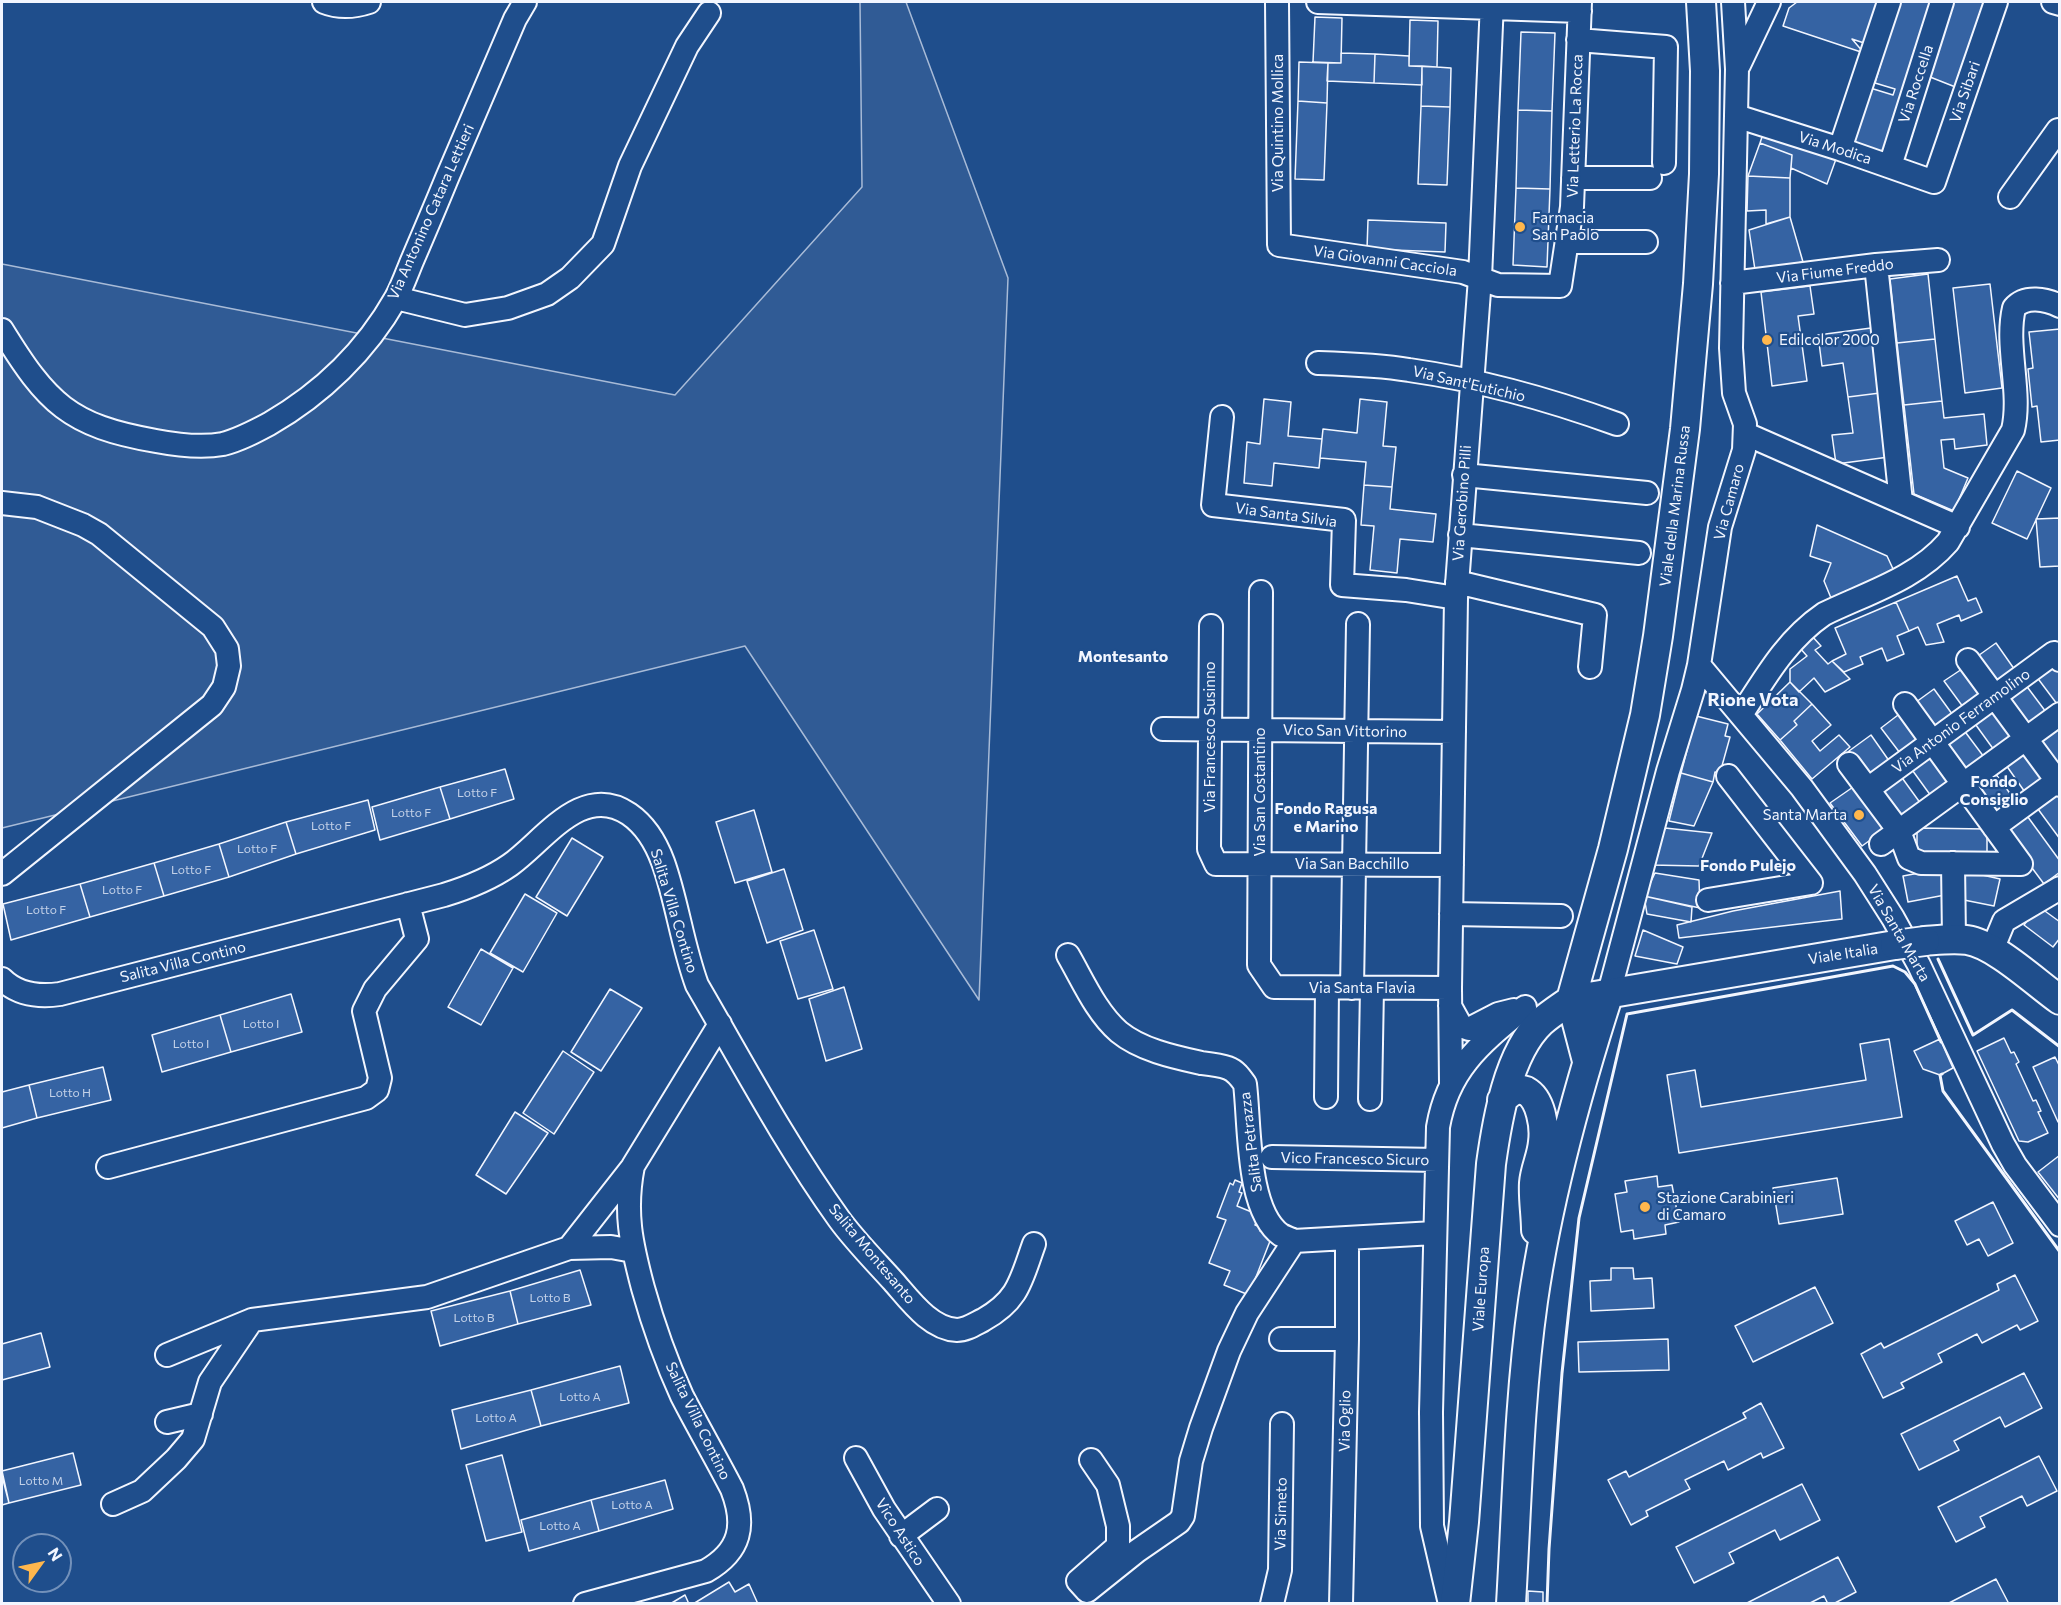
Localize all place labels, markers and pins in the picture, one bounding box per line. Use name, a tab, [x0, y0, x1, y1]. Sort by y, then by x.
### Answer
place label: Farmacia San Paolo	[1532, 209, 1599, 244]
marker: Farmacia San Paolo	[1513, 220, 1527, 234]
place label: Edilcolor 2000	[1779, 331, 1880, 349]
marker: Edilcolor 2000	[1760, 333, 1774, 347]
place label: Santa Marta	[1763, 806, 1847, 824]
marker: Santa Marta	[1852, 808, 1866, 822]
place label: Stazione Carabinieri di Camaro	[1657, 1189, 1794, 1224]
marker: Stazione Carabinieri di Camaro	[1638, 1200, 1652, 1214]

